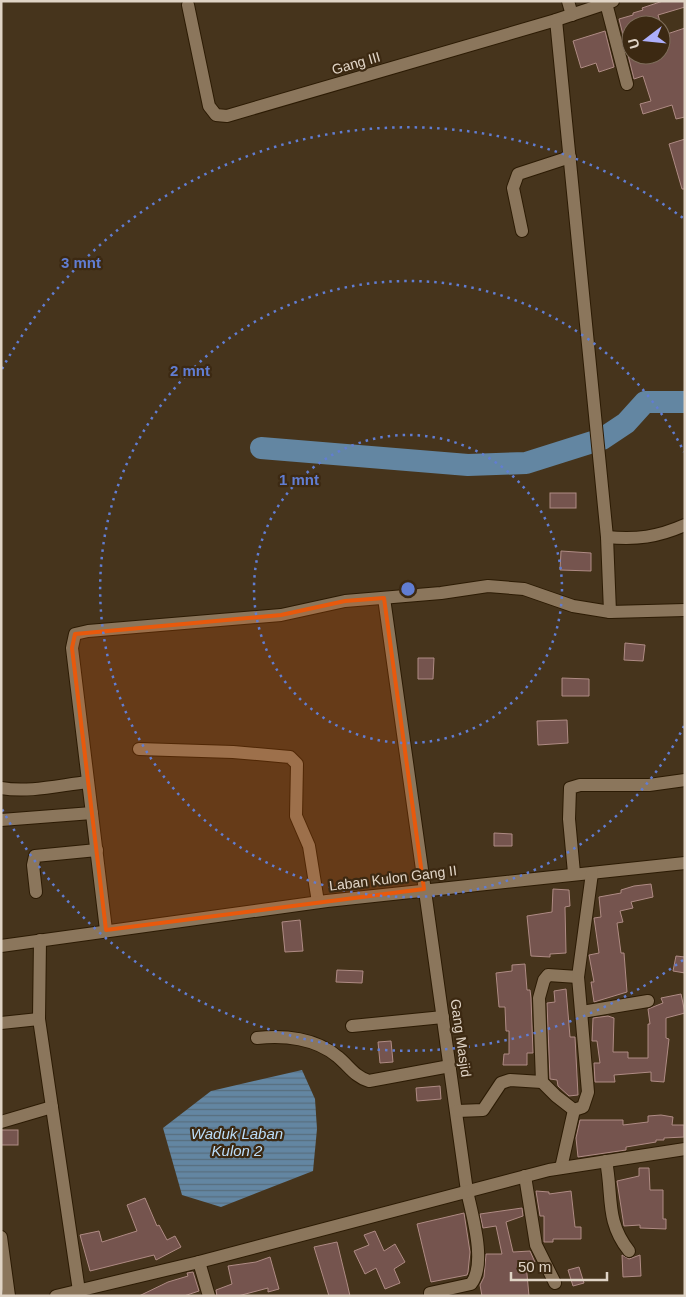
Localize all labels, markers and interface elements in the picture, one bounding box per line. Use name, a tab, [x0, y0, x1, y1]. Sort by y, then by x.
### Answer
north arrow	[621, 15, 671, 65]
text: U	[624, 37, 643, 51]
street label: Gang III	[330, 48, 382, 78]
text: 3 mnt	[61, 254, 101, 271]
text: 2 mnt	[170, 362, 210, 379]
text: 1 mnt	[279, 471, 319, 488]
centre of rings	[399, 580, 417, 598]
street label: Laban Kulon Gang II	[328, 862, 458, 894]
street label: Gang Masjid	[448, 998, 474, 1078]
water label: Waduk Laban Kulon 2	[191, 1125, 283, 1159]
scale bar	[511, 1250, 607, 1282]
text: 50 m	[518, 1258, 551, 1275]

